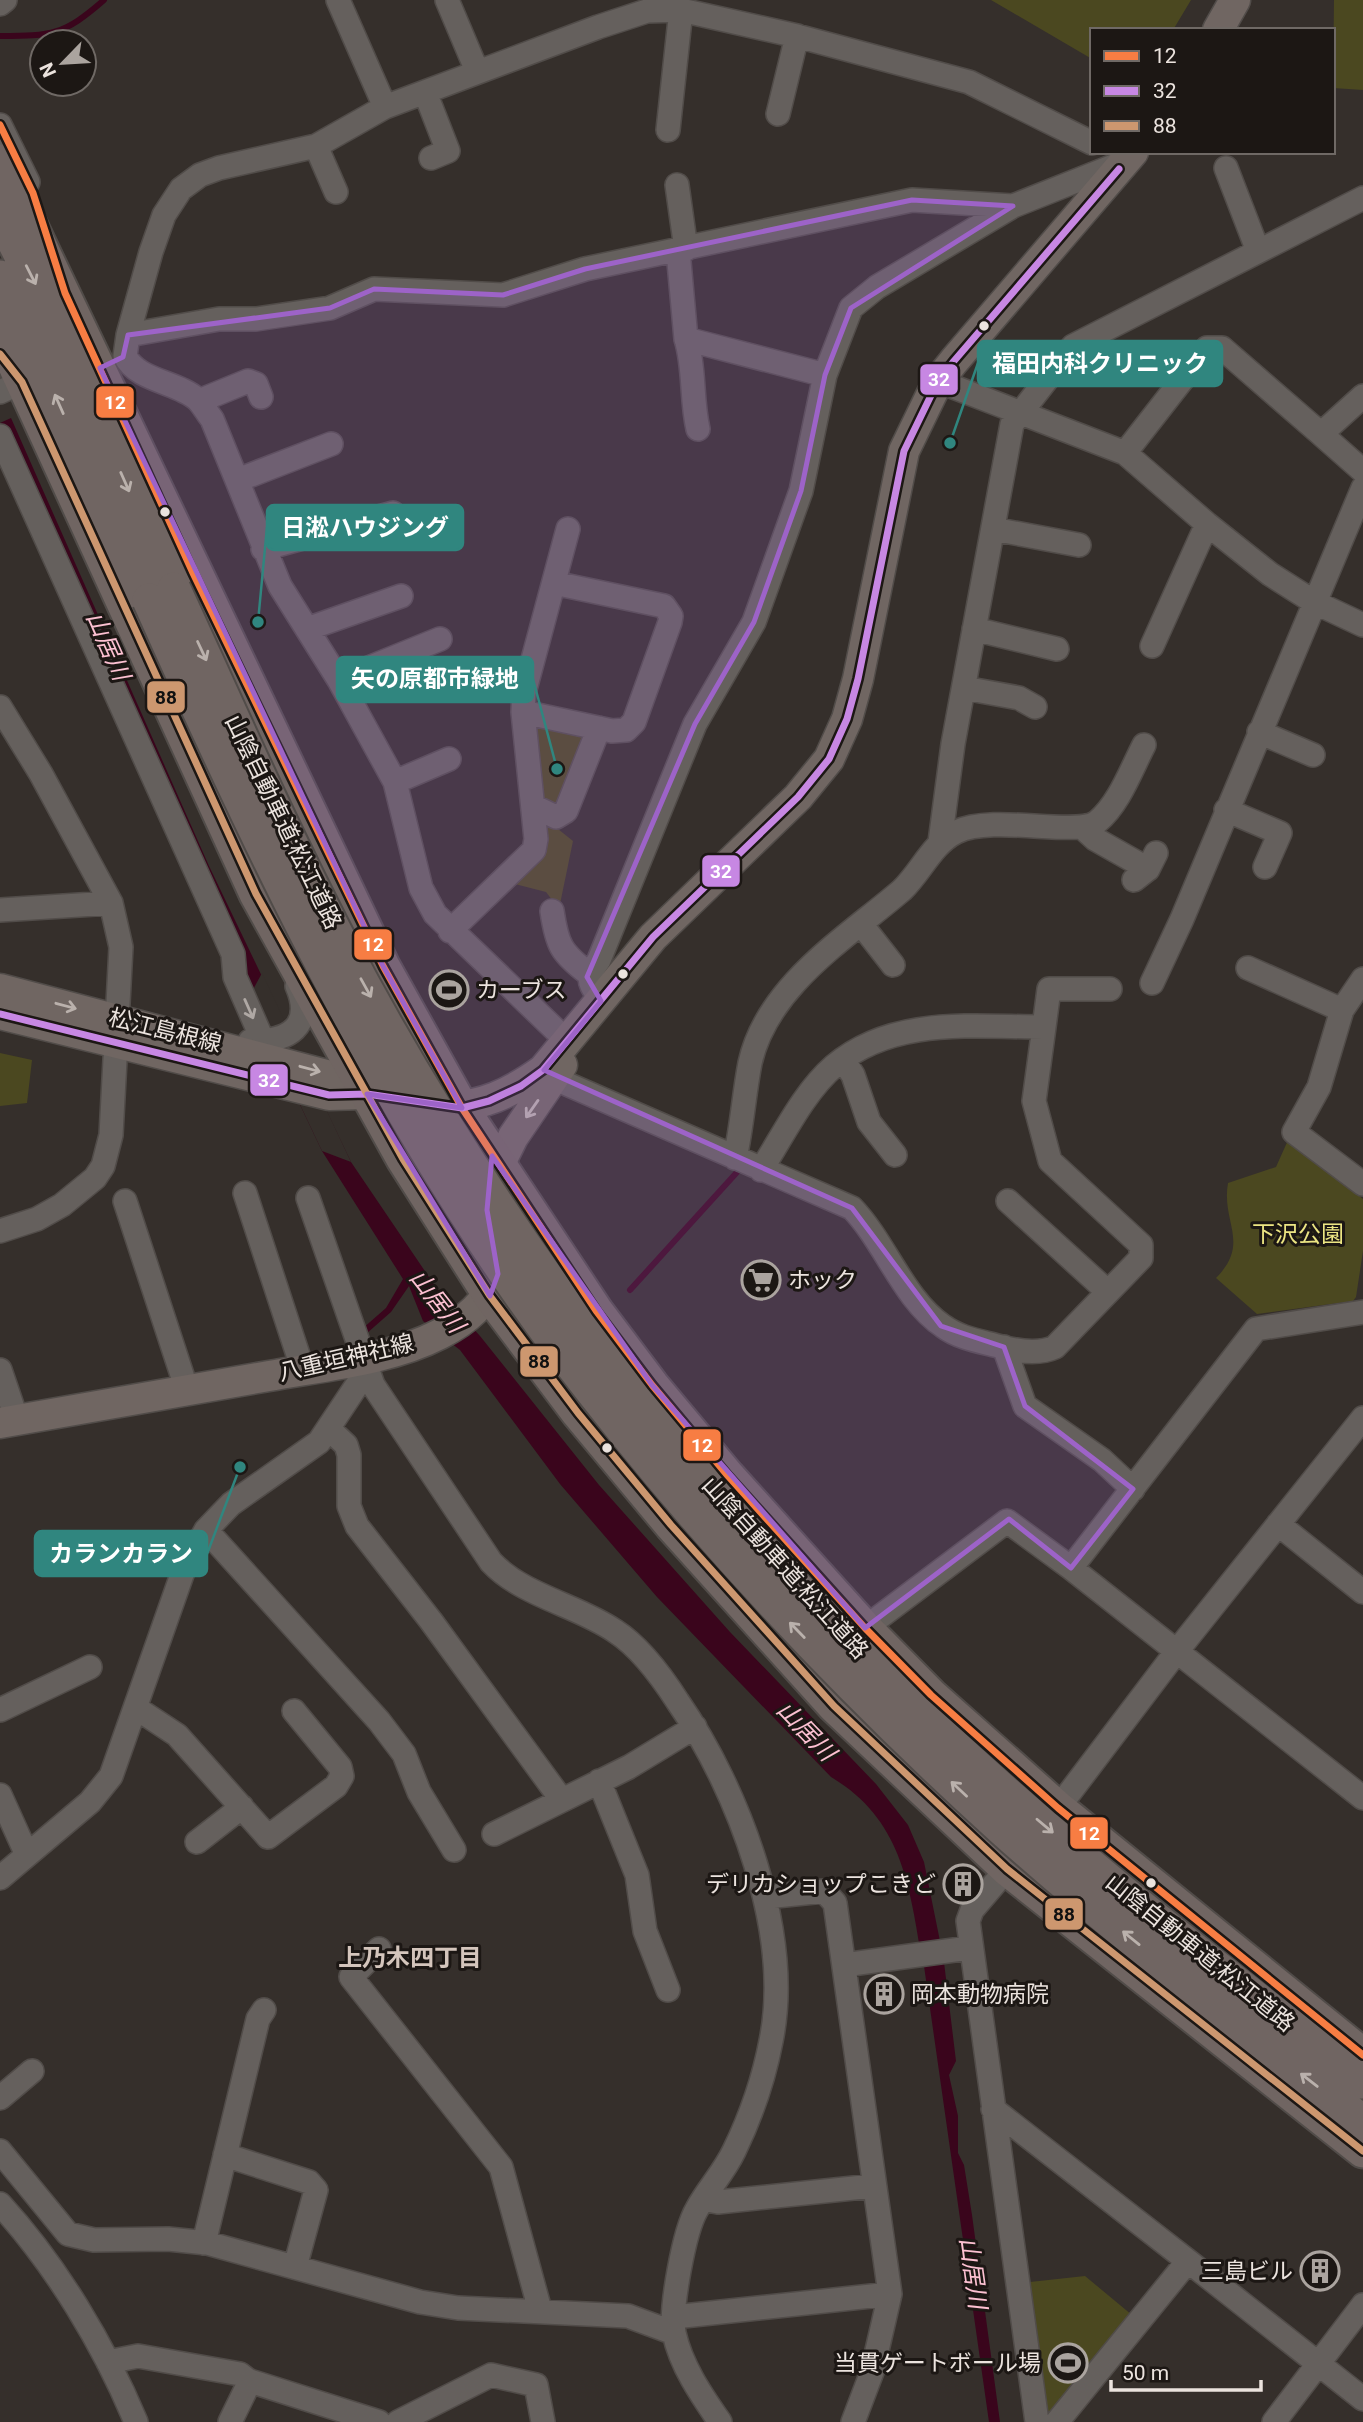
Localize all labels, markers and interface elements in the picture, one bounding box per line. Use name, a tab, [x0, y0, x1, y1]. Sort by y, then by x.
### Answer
north arrow	[28, 28, 98, 98]
legend	[1090, 28, 1335, 154]
text: 12	[1153, 44, 1177, 68]
text: N	[35, 59, 61, 81]
text: 32	[1153, 79, 1177, 103]
text: 88	[1153, 114, 1177, 138]
one-way arrow	[24, 264, 38, 285]
unlabelled marker	[977, 319, 991, 333]
callout: 福田内科クリニック	[978, 341, 1222, 386]
text: 福田内科クリニック	[992, 350, 1208, 378]
line badge: 32	[919, 363, 959, 396]
text: 32	[928, 368, 950, 391]
line badge: 12	[95, 385, 135, 419]
text: 12	[104, 391, 126, 414]
one-way arrow	[52, 394, 65, 415]
one-way arrow	[119, 471, 132, 493]
unlabelled marker	[158, 505, 172, 519]
callout: 日淞ハウジング	[267, 505, 463, 550]
text: 日淞ハウジング	[281, 514, 449, 542]
water label: 山居川	[81, 607, 137, 687]
one-way arrow	[196, 640, 209, 661]
callout: 矢の原都市緑地	[337, 657, 533, 702]
text: 矢の原都市緑地	[351, 665, 519, 693]
line badge: 88	[146, 680, 186, 714]
text: 88	[155, 686, 177, 709]
street label: 山陰自動車道;松江道路	[219, 711, 347, 933]
line badge: 32	[701, 854, 741, 888]
text: 32	[710, 860, 732, 883]
line badge: 12	[353, 928, 393, 961]
text: 12	[362, 933, 384, 956]
unlabelled marker	[616, 967, 630, 981]
sports icon: カーブス	[428, 969, 470, 1011]
one-way arrow	[359, 977, 373, 997]
place label: カーブス	[476, 977, 567, 1004]
one-way arrow	[243, 998, 256, 1019]
one-way arrow	[54, 1000, 77, 1013]
street label: 松江島根線	[106, 1004, 224, 1058]
line badge: 32	[249, 1063, 289, 1097]
one-way arrow	[298, 1063, 321, 1076]
text: 32	[258, 1069, 280, 1092]
one-way arrow	[525, 1099, 539, 1118]
park label: 下沢公園	[1252, 1221, 1344, 1248]
supermarket icon: ホック	[740, 1259, 782, 1301]
water label: 山居川	[404, 1264, 472, 1340]
place label: ホック	[788, 1267, 857, 1294]
street label: 八重垣神社線	[276, 1329, 416, 1387]
line badge: 88	[519, 1345, 559, 1378]
text: 88	[528, 1350, 550, 1373]
line badge: 12	[682, 1428, 722, 1462]
text: 12	[691, 1434, 713, 1457]
unlabelled marker	[600, 1441, 614, 1455]
street label: 山陰自動車道;松江道路	[696, 1472, 874, 1664]
callout: カランカラン	[35, 1531, 207, 1576]
text: カランカラン	[49, 1540, 193, 1568]
one-way arrow	[789, 1621, 805, 1639]
water label: 山居川	[771, 1695, 843, 1769]
one-way arrow	[950, 1781, 968, 1797]
line badge: 12	[1069, 1816, 1109, 1850]
one-way arrow	[1036, 1818, 1054, 1834]
text: 12	[1078, 1822, 1100, 1845]
building icon: デリカショップこきど	[942, 1863, 984, 1905]
street label: 山陰自動車道;松江道路	[1100, 1869, 1300, 2037]
place label: デリカショップこきど	[706, 1871, 936, 1898]
unlabelled marker	[1144, 1876, 1158, 1890]
line badge: 88	[1044, 1897, 1084, 1931]
text: 88	[1053, 1903, 1075, 1926]
one-way arrow	[1122, 1931, 1140, 1946]
district label: 上乃木四丁目	[338, 1944, 482, 1972]
building icon: 岡本動物病院	[863, 1973, 905, 2015]
place label: 岡本動物病院	[911, 1981, 1049, 2008]
one-way arrow	[1301, 2072, 1319, 2087]
water label: 山居川	[954, 2235, 992, 2314]
building icon: 三島ビル	[1299, 2250, 1341, 2292]
place label: 三島ビル	[1201, 2258, 1293, 2285]
sports icon: 当貫ゲートボール場	[1047, 2342, 1089, 2384]
scale bar	[1111, 2348, 1262, 2392]
place label: 当貫ゲートボール場	[834, 2350, 1041, 2377]
text: 50 m	[1122, 2361, 1169, 2385]

